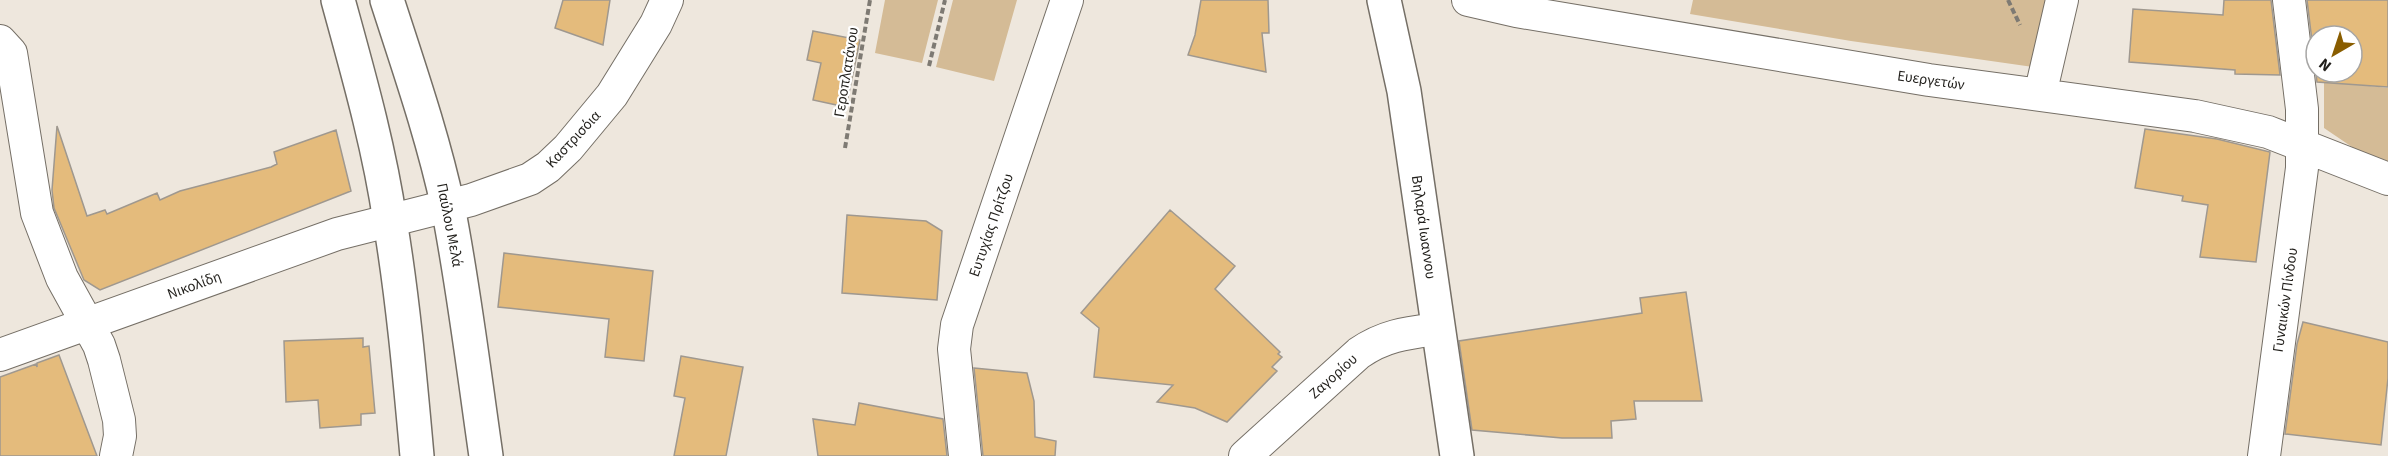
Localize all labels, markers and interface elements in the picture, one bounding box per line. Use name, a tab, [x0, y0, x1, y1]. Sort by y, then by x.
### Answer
north arrow	[2304, 24, 2364, 84]
street label: Γεροπλατάνου	[829, 26, 864, 119]
text: N	[2314, 53, 2336, 77]
street label: Ευεργετών	[1896, 65, 1966, 96]
street label: Καστρισόια	[541, 105, 606, 173]
street label: Ευτυχίας Πρίτζου	[964, 171, 1019, 280]
street label: Βηλαρά Ιωαννου	[1406, 174, 1441, 280]
street label: Παύλου Μελά	[431, 181, 468, 269]
street label: Γυναικών Πίνδου	[2268, 246, 2303, 354]
street label: Νικολίδη	[164, 266, 224, 305]
street label: Ζαγορίου	[1304, 349, 1362, 404]

